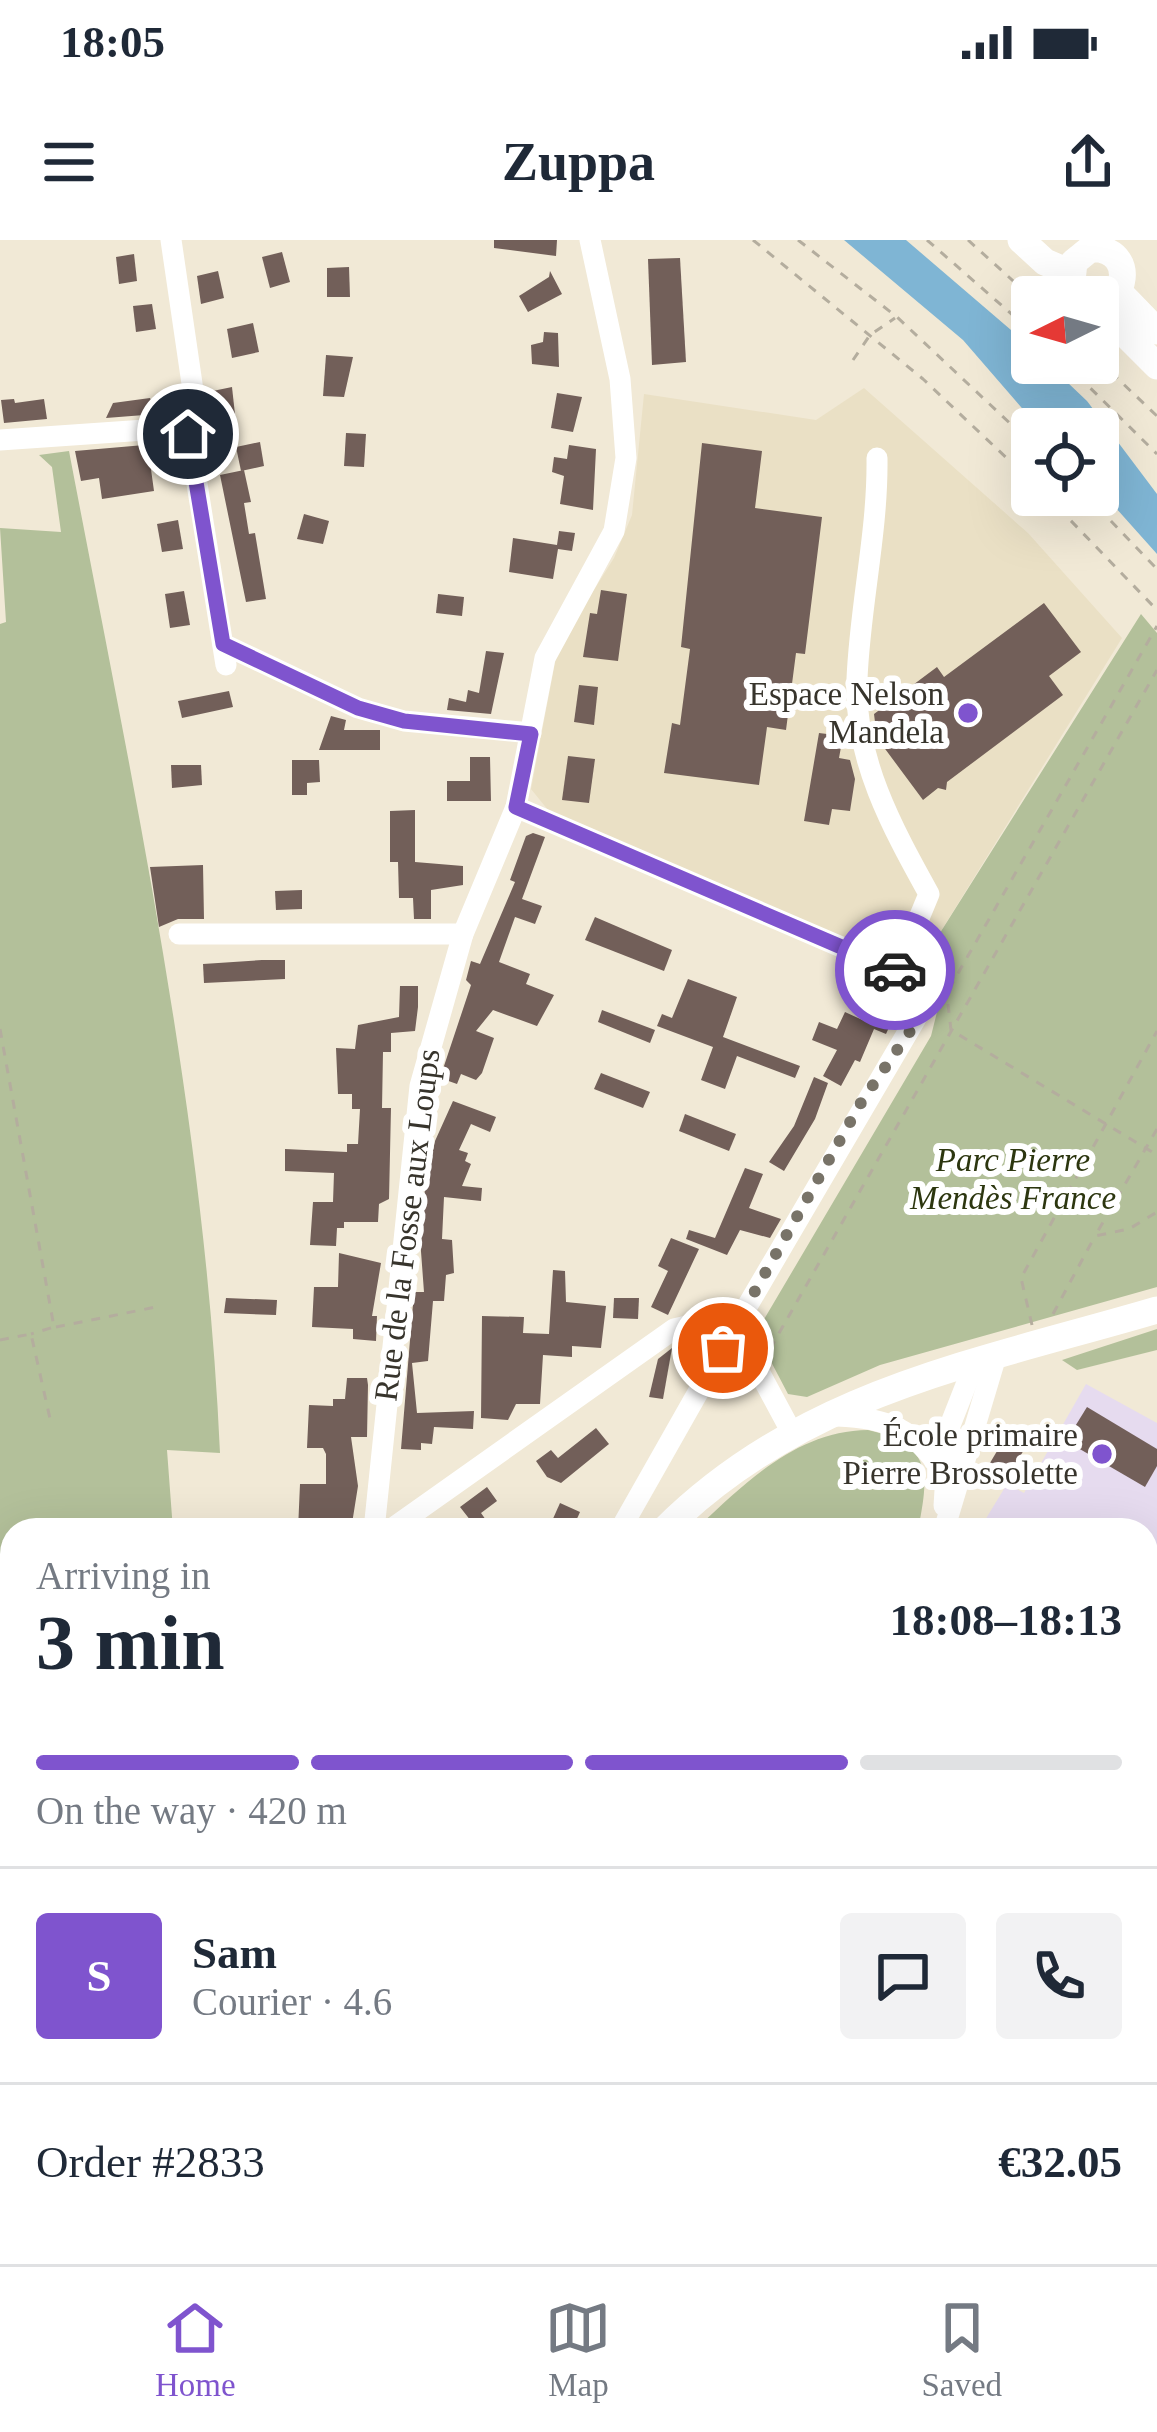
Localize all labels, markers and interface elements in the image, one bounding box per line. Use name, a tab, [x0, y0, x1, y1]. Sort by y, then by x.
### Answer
text: 18:05	[60, 17, 165, 67]
icon: menu	[36, 129, 102, 195]
icon: share	[1055, 129, 1121, 195]
text: Zuppa	[502, 132, 655, 192]
north arrow	[1011, 276, 1119, 384]
map controls	[1011, 276, 1119, 516]
pin	[137, 383, 239, 485]
icon: home	[155, 401, 221, 467]
button: locate	[1011, 408, 1119, 516]
place label: Espace Nelson Mandela	[749, 676, 944, 750]
marker: Espace Nelson Mandela	[955, 700, 981, 726]
courier	[835, 910, 955, 1030]
icon: car	[862, 937, 928, 1003]
street label: Rue de la Fosse aux Loups	[368, 1047, 446, 1403]
park label: Parc Pierre Mendès France	[909, 1142, 1116, 1216]
pin	[672, 1297, 774, 1399]
icon: bag	[690, 1315, 756, 1381]
place label: École primaire Pierre Brossolette	[842, 1417, 1078, 1491]
marker: École primaire Pierre Brossolette	[1089, 1441, 1115, 1467]
text: Arriving in	[36, 1554, 210, 1597]
text: 18:08–18:13	[890, 1595, 1122, 1645]
text: 3 min	[36, 1599, 225, 1686]
text: On the way · 420 m	[36, 1789, 347, 1832]
button: chat	[840, 1913, 966, 2039]
button: phone	[996, 1913, 1122, 2039]
text: Sam	[192, 1928, 277, 1978]
text: S	[86, 1951, 112, 2001]
text: Courier · 4.6	[192, 1980, 392, 2023]
text: Order #2833	[36, 2137, 265, 2187]
text: €32.05	[998, 2137, 1122, 2187]
tab: Home	[155, 2295, 236, 2404]
tab: Map	[545, 2295, 611, 2404]
tab: Saved	[921, 2295, 1002, 2404]

